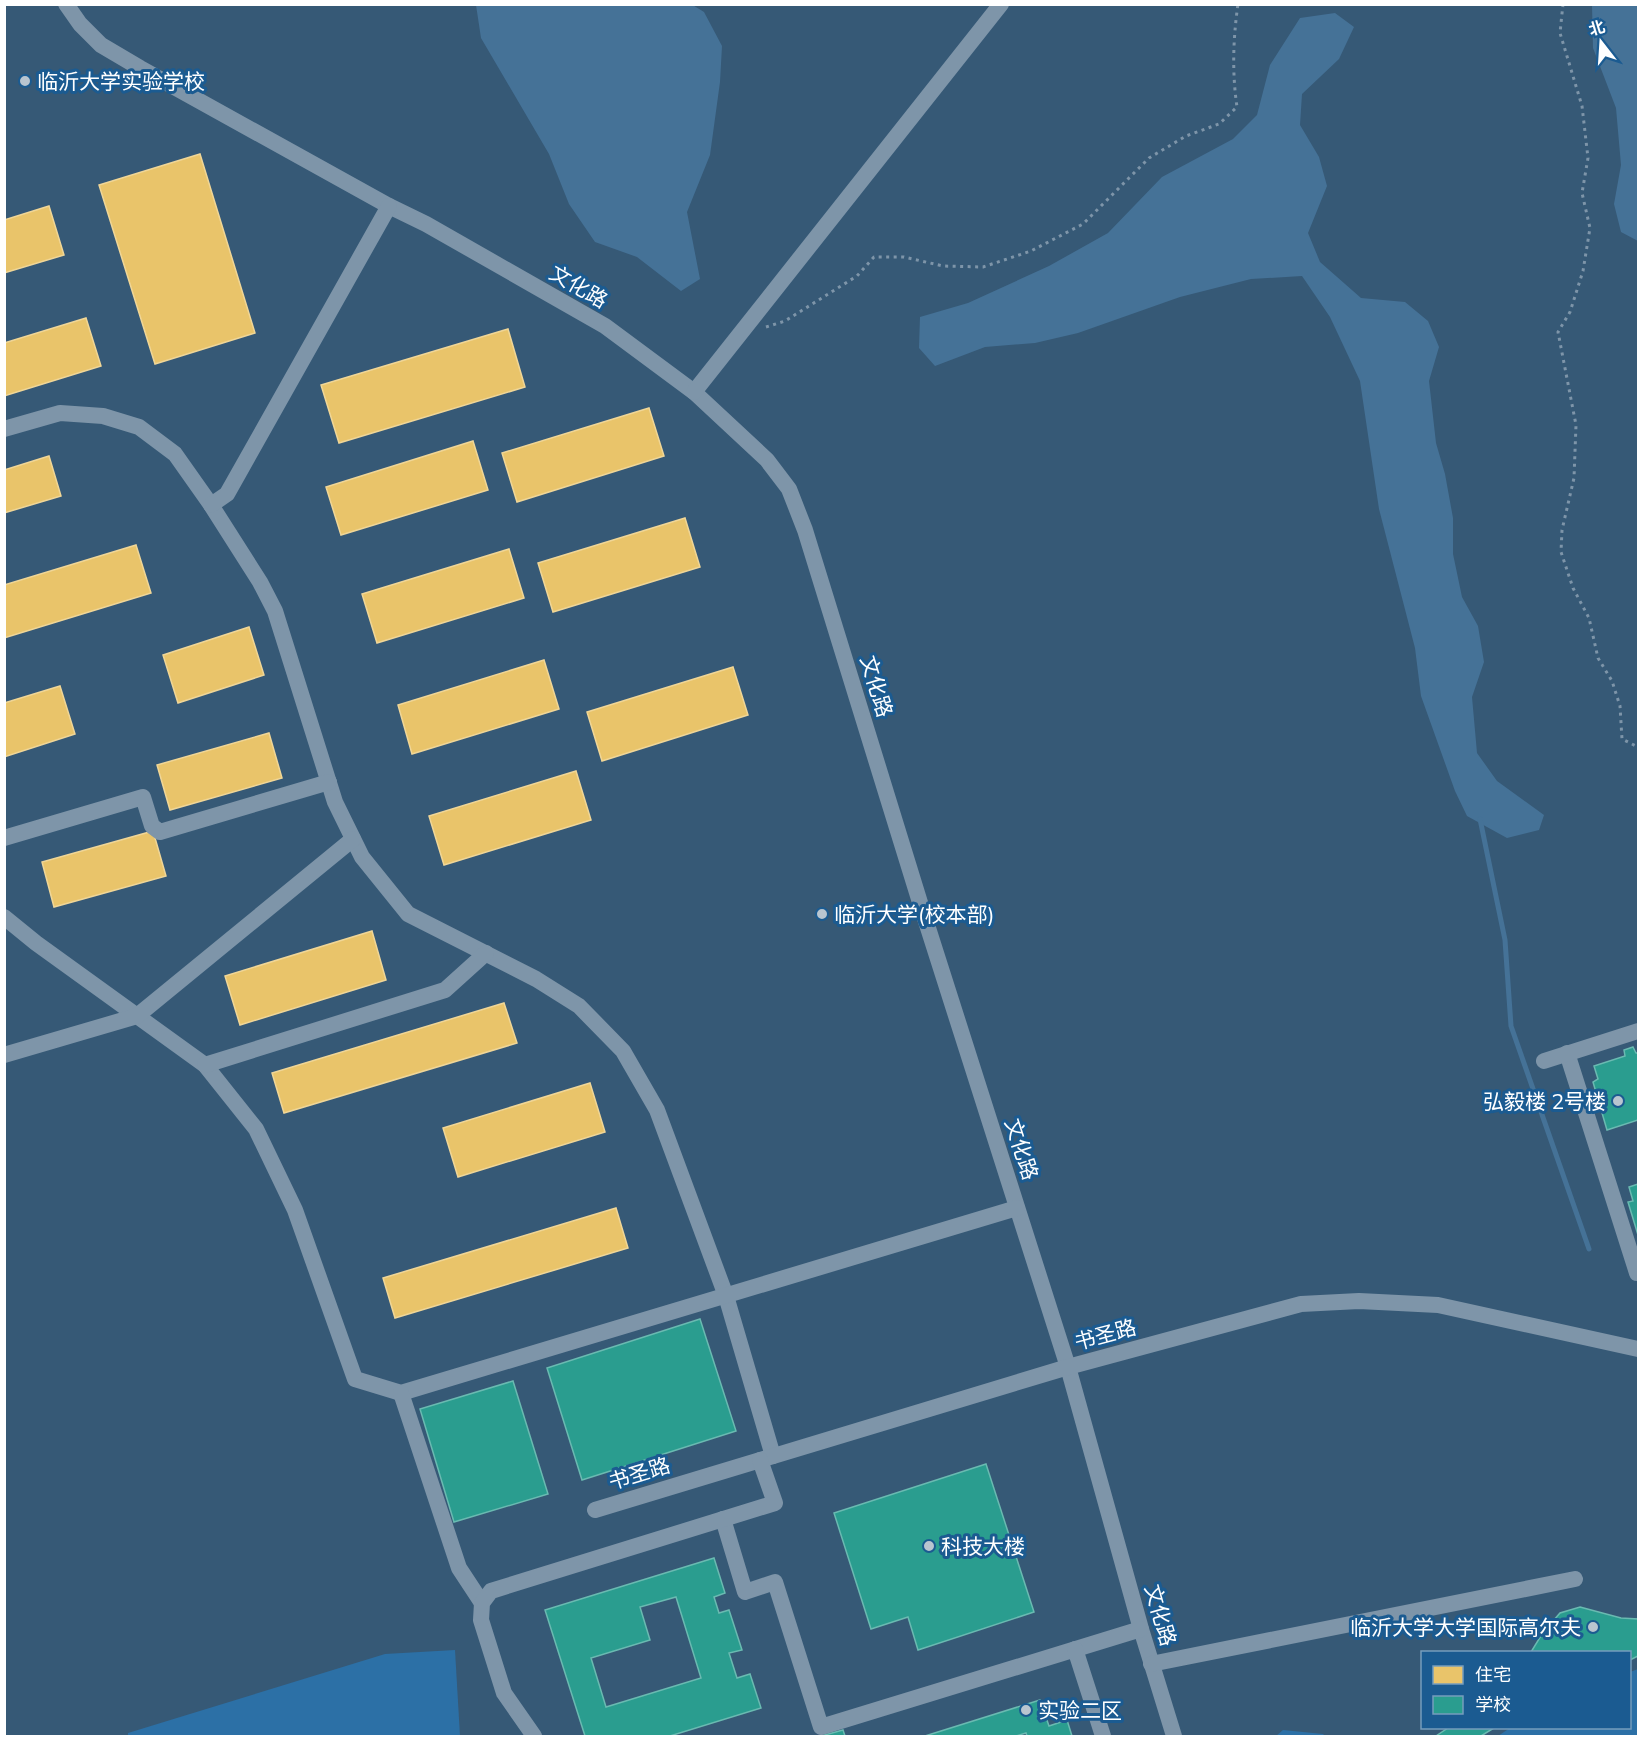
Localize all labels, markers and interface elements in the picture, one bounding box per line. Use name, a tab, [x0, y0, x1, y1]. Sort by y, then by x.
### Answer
north arrow	[1571, 12, 1631, 72]
text: 北	[1586, 16, 1607, 40]
place label: 临沂大学实验学校	[37, 68, 205, 94]
marker: 临沂大学实验学校	[18, 74, 32, 88]
street label: 文化路	[545, 259, 613, 313]
street label: 文化路	[855, 652, 899, 720]
place label: 临沂大学(校本部)	[834, 901, 994, 927]
marker: 临沂大学(校本部)	[815, 907, 829, 921]
place label: 弘毅楼 2号楼	[1483, 1088, 1606, 1114]
marker: 弘毅楼 2号楼	[1611, 1094, 1625, 1108]
street label: 文化路	[1000, 1115, 1044, 1183]
street label: 书圣路	[1071, 1313, 1139, 1355]
street label: 书圣路	[605, 1451, 673, 1495]
place label: 科技大楼	[941, 1533, 1025, 1559]
marker: 科技大楼	[922, 1539, 936, 1553]
street label: 文化路	[1140, 1581, 1182, 1649]
place label: 临沂大学大学国际高尔夫	[1350, 1614, 1581, 1640]
marker: 临沂大学大学国际高尔夫	[1586, 1620, 1600, 1634]
legend	[1421, 1651, 1631, 1729]
text: 住宅	[1475, 1663, 1511, 1686]
text: 学校	[1475, 1693, 1511, 1716]
place label: 实验二区	[1038, 1697, 1122, 1723]
marker: 实验二区	[1019, 1703, 1033, 1717]

